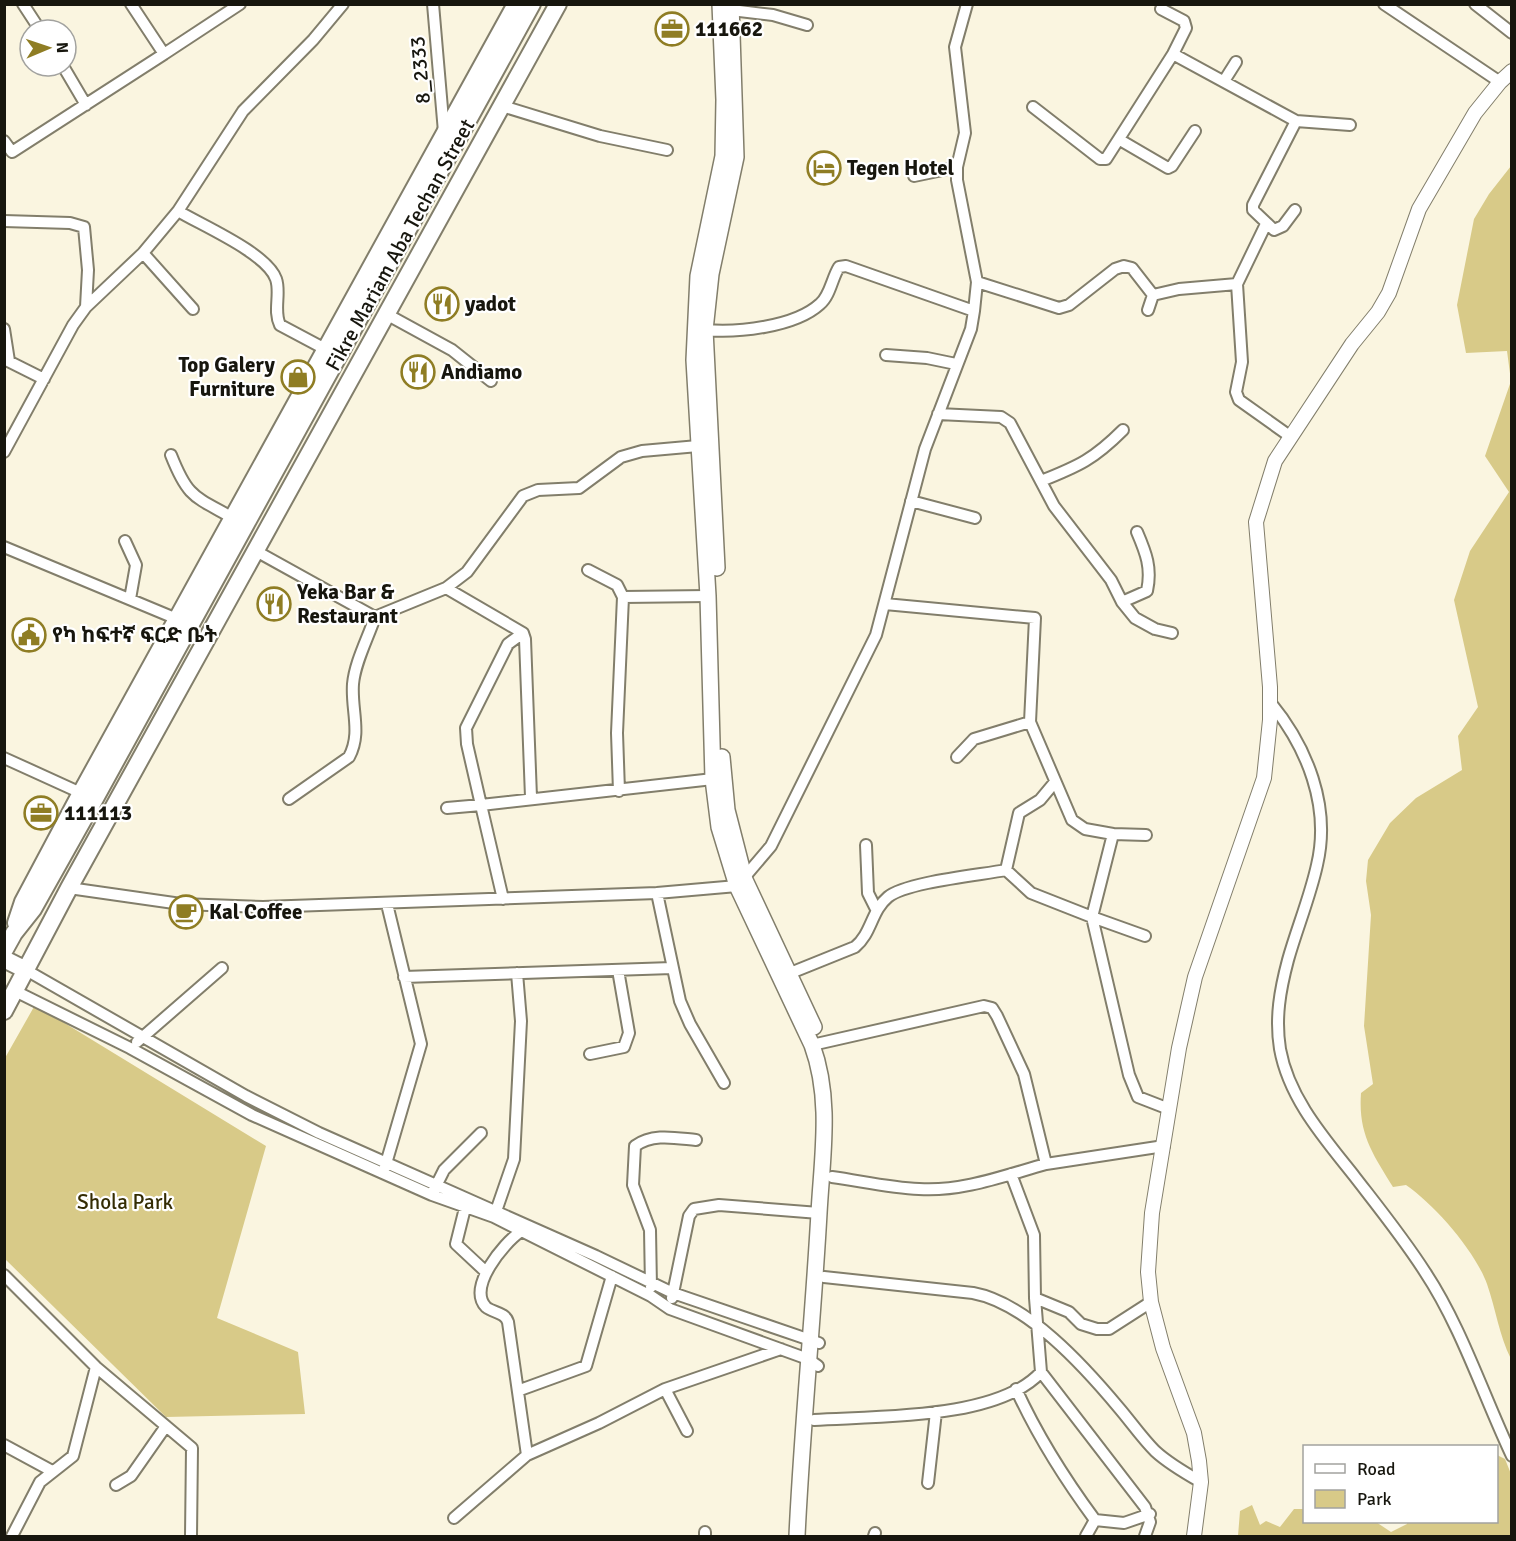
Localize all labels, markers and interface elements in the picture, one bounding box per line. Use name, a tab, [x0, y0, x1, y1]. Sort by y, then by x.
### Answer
office icon: 111662	[654, 11, 690, 47]
place label: 111662	[695, 16, 763, 42]
north arrow	[18, 18, 78, 78]
street label: 8_2333	[404, 35, 436, 105]
text: N	[52, 42, 72, 53]
street label: Fikre Mariam Aba Techan Street	[320, 114, 480, 376]
hotel icon: Tegen Hotel	[806, 150, 842, 186]
place label: Tegen Hotel	[847, 155, 955, 181]
restaurant icon: yadot	[424, 286, 460, 322]
place label: yadot	[464, 291, 516, 317]
place label: Top Galery Furniture	[178, 352, 276, 402]
restaurant icon: Andiamo	[400, 354, 436, 390]
shop icon: Top Galery Furniture	[280, 359, 316, 395]
place label: Andiamo	[441, 359, 522, 385]
place label: Yeka Bar & Restaurant	[296, 579, 398, 629]
restaurant icon: Yeka Bar & Restaurant	[256, 586, 292, 622]
public building icon: የካ ከፍተኛ ፍርድ ቤት	[11, 617, 47, 653]
place label: የካ ከፍተኛ ፍርድ ቤት	[52, 622, 217, 648]
office icon: 111113	[23, 795, 59, 831]
place label: 111113	[64, 800, 132, 826]
cafe icon: Kal Coffee	[168, 894, 204, 930]
place label: Kal Coffee	[209, 899, 302, 925]
park label: Shola Park	[77, 1189, 173, 1215]
legend	[1303, 1445, 1498, 1523]
text: Road	[1357, 1458, 1396, 1480]
text: Park	[1357, 1488, 1392, 1510]

